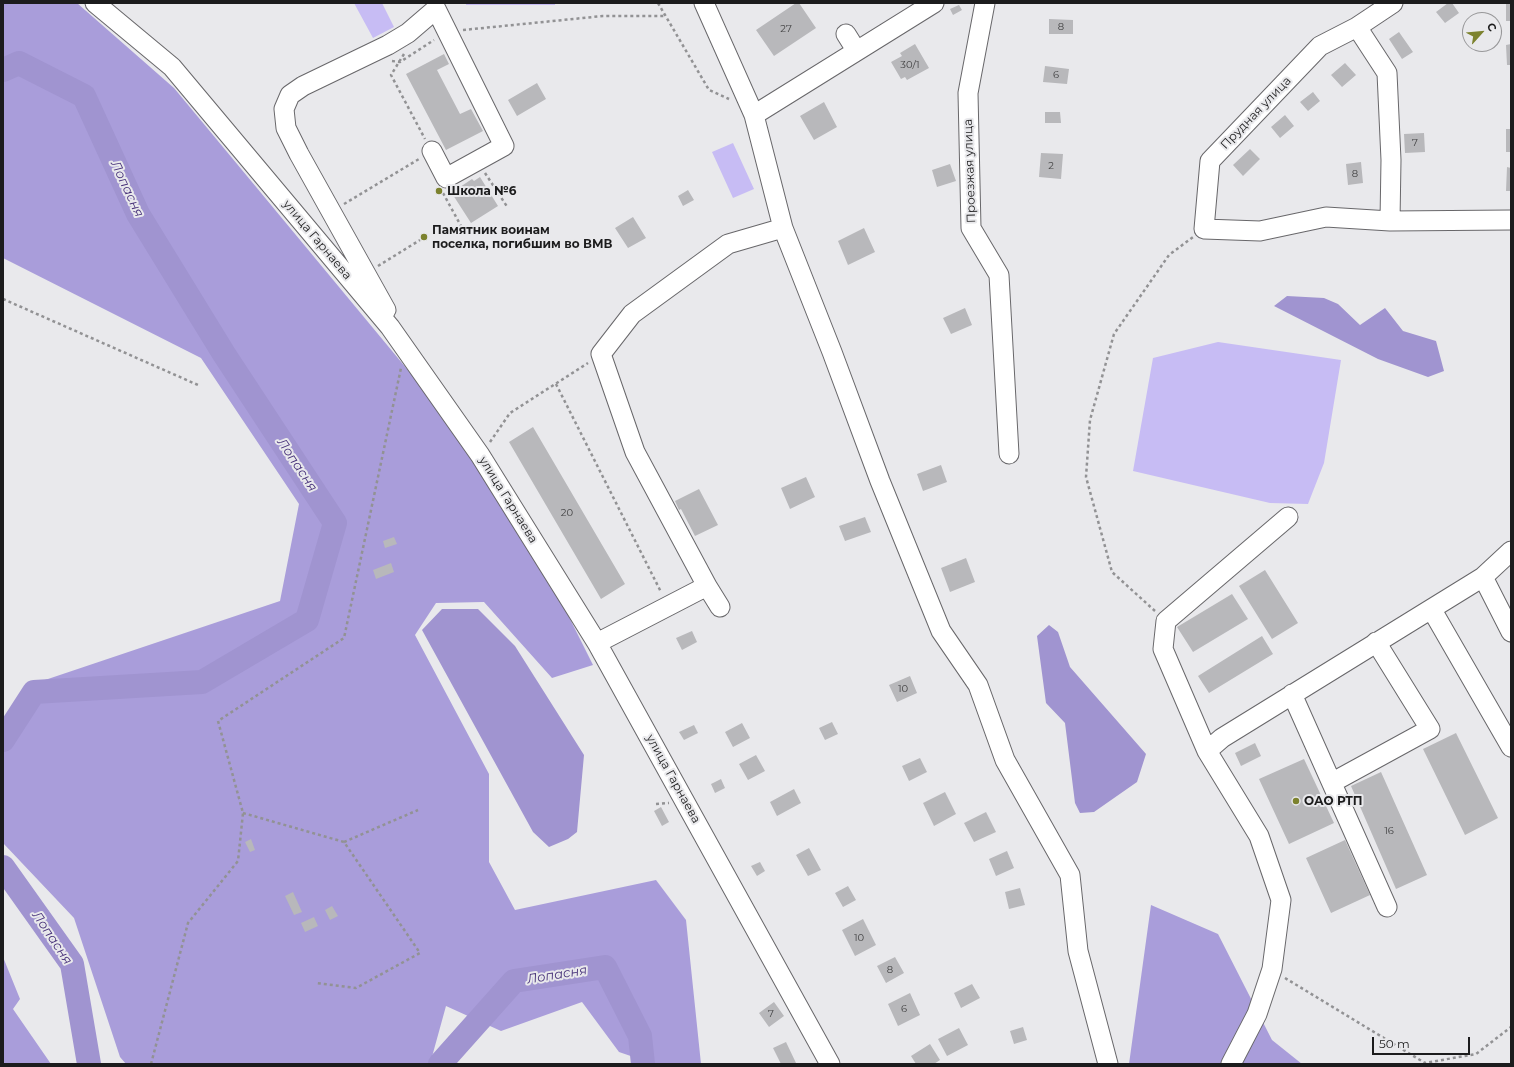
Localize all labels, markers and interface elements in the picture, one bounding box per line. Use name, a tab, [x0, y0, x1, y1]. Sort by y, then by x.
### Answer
north arrow	[1462, 12, 1502, 52]
text: С	[1484, 20, 1500, 34]
house number: 8	[1058, 21, 1064, 33]
house number: 27	[780, 23, 792, 35]
house number: 30/1	[900, 59, 920, 71]
house number: 6	[1053, 69, 1059, 81]
street label: Прудная улица	[1218, 74, 1294, 152]
street label: Проезжая улица	[961, 119, 979, 223]
house number: 7	[1412, 137, 1418, 149]
water label: Лопасня	[107, 158, 147, 220]
house number: 2	[1048, 160, 1054, 172]
house number: 8	[1352, 168, 1358, 180]
place label: Школа №6	[447, 184, 516, 198]
marker: Школа №6	[434, 186, 444, 196]
street label: улица Гарнаева	[280, 197, 354, 283]
place label: Памятник воинам поселка, погибшим во ВМВ	[432, 223, 612, 251]
marker: Памятник воинам поселка, погибшим во ВМВ	[419, 232, 429, 242]
water label: Лопасня	[274, 436, 320, 494]
street label: улица Гарнаева	[476, 454, 540, 546]
house number: 20	[561, 507, 573, 519]
house number: 10	[898, 683, 908, 695]
street label: улица Гарнаева	[643, 732, 703, 826]
place label: ОАО РТП	[1304, 794, 1363, 808]
marker: ОАО РТП	[1291, 796, 1301, 806]
house number: 16	[1384, 825, 1394, 837]
water label: Лопасня	[29, 909, 75, 967]
house number: 10	[854, 932, 864, 944]
water label: Лопасня	[526, 963, 588, 987]
house number: 8	[887, 964, 893, 976]
house number: 6	[901, 1003, 907, 1015]
house number: 7	[768, 1008, 774, 1020]
scale bar	[1374, 1029, 1472, 1055]
text: 50 m	[1379, 1036, 1410, 1051]

